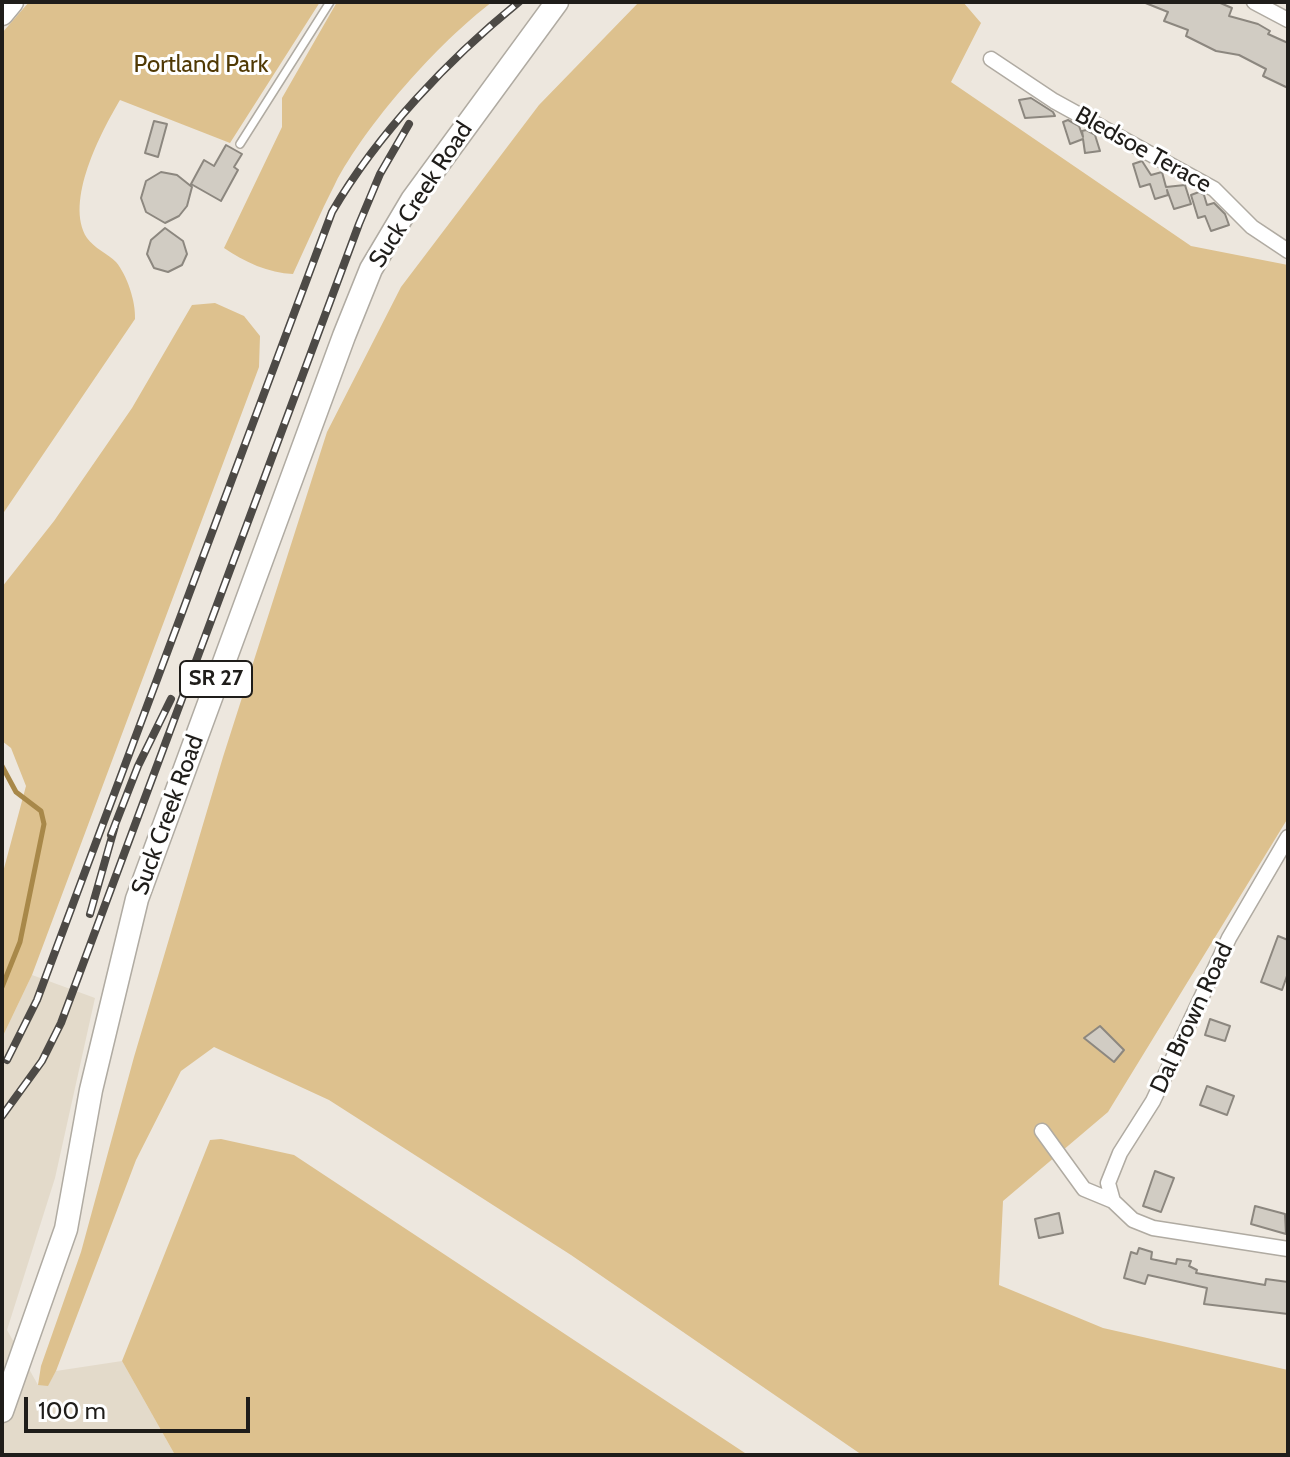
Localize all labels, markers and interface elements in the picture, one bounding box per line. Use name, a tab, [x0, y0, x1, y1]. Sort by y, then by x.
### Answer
park label: Portland Park	[134, 51, 268, 79]
street label: Bledsoe Terace	[1070, 101, 1216, 199]
street label: Suck Creek Road	[363, 117, 479, 273]
road number: SR 27	[180, 661, 252, 697]
street label: Suck Creek Road	[126, 731, 210, 899]
street label: Dal Brown Road	[1145, 938, 1239, 1098]
scale bar	[28, 1381, 254, 1431]
text: 100 m	[38, 1396, 106, 1425]

